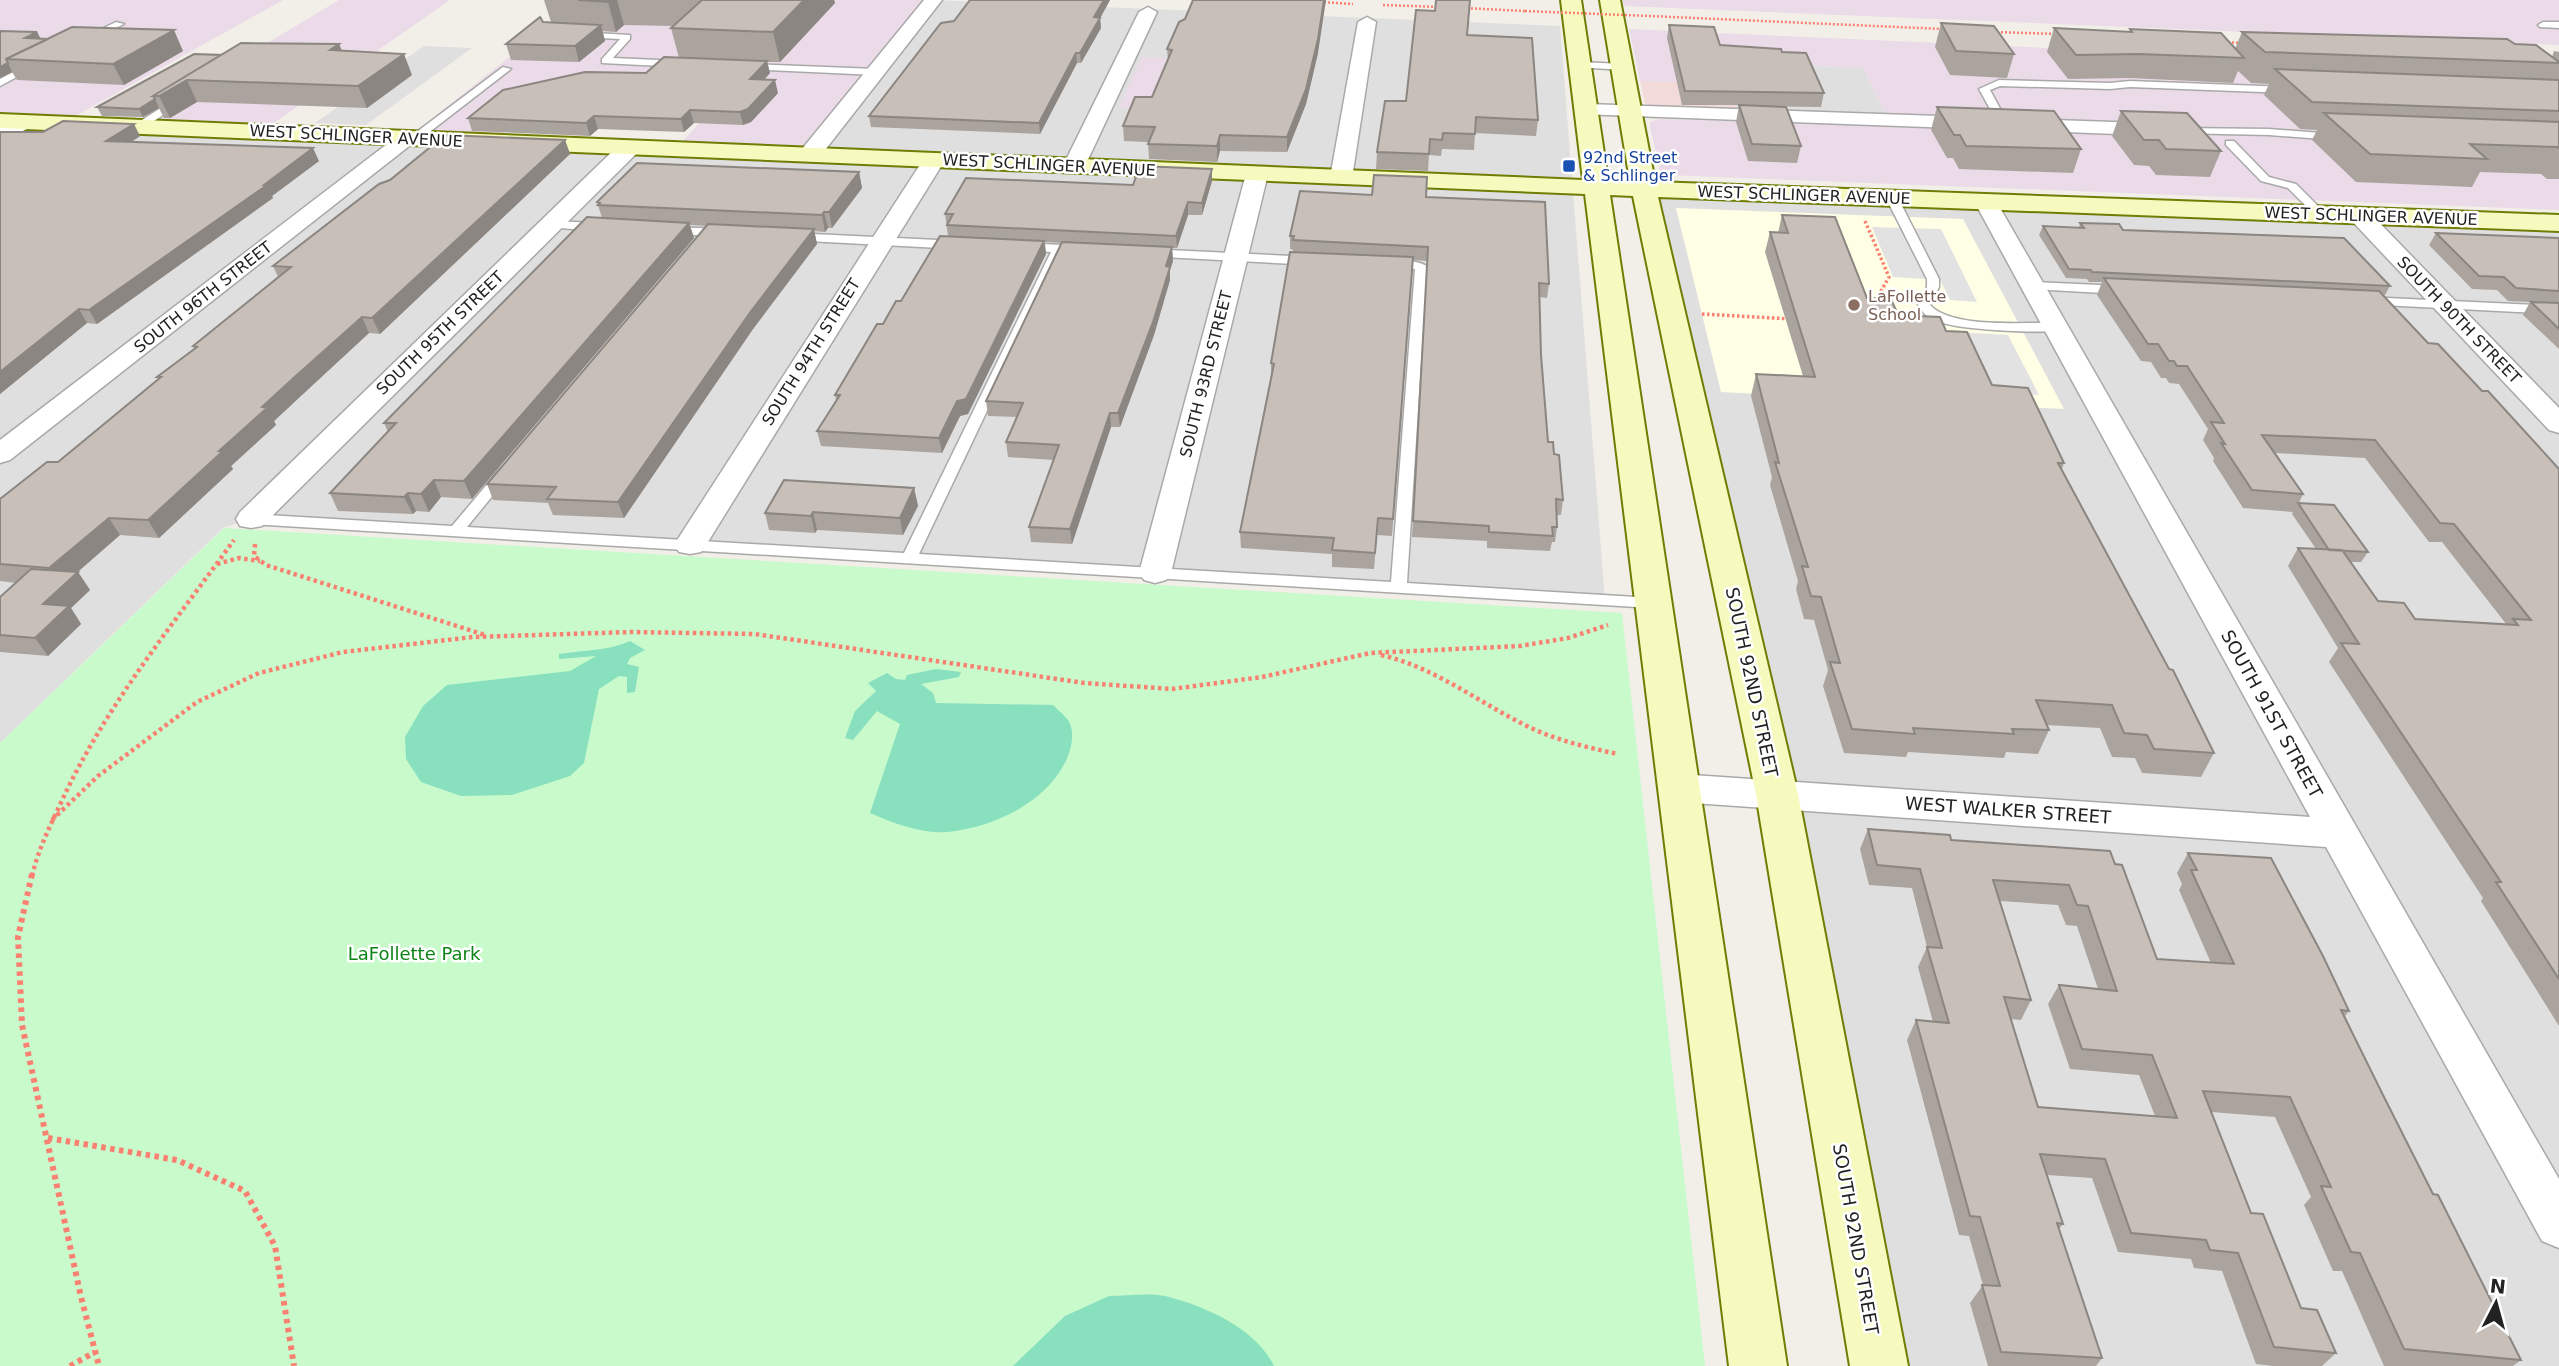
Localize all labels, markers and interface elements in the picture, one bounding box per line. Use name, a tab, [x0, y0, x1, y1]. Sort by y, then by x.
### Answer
street label: WEST SCHLINGER AVENUE	[249, 121, 463, 151]
place label: 92nd Street & Schlinger	[1583, 148, 1677, 185]
street label: WEST SCHLINGER AVENUE	[942, 150, 1156, 180]
marker: 92nd Street & Schlinger	[1561, 158, 1577, 174]
street label: WEST SCHLINGER AVENUE	[1697, 182, 1911, 208]
street label: WEST SCHLINGER AVENUE	[2264, 203, 2478, 229]
street label: SOUTH 96TH STREET	[130, 237, 276, 357]
street label: SOUTH 90TH STREET	[2393, 252, 2525, 388]
street label: SOUTH 95TH STREET	[372, 267, 508, 399]
street label: SOUTH 94TH STREET	[758, 275, 864, 429]
place label: LaFollette School	[1868, 287, 1946, 324]
street label: SOUTH 93RD STREET	[1176, 288, 1236, 459]
marker: LaFollette School	[1846, 297, 1862, 313]
street label: SOUTH 92ND STREET	[1722, 585, 1783, 780]
street label: SOUTH 91ST STREET	[2217, 626, 2327, 802]
street label: WEST WALKER STREET	[1904, 792, 2113, 828]
park label: LaFollette Park	[348, 943, 481, 964]
street label: SOUTH 92ND STREET	[1829, 1142, 1883, 1337]
north arrow	[2461, 1268, 2531, 1338]
text: N	[2489, 1274, 2507, 1298]

